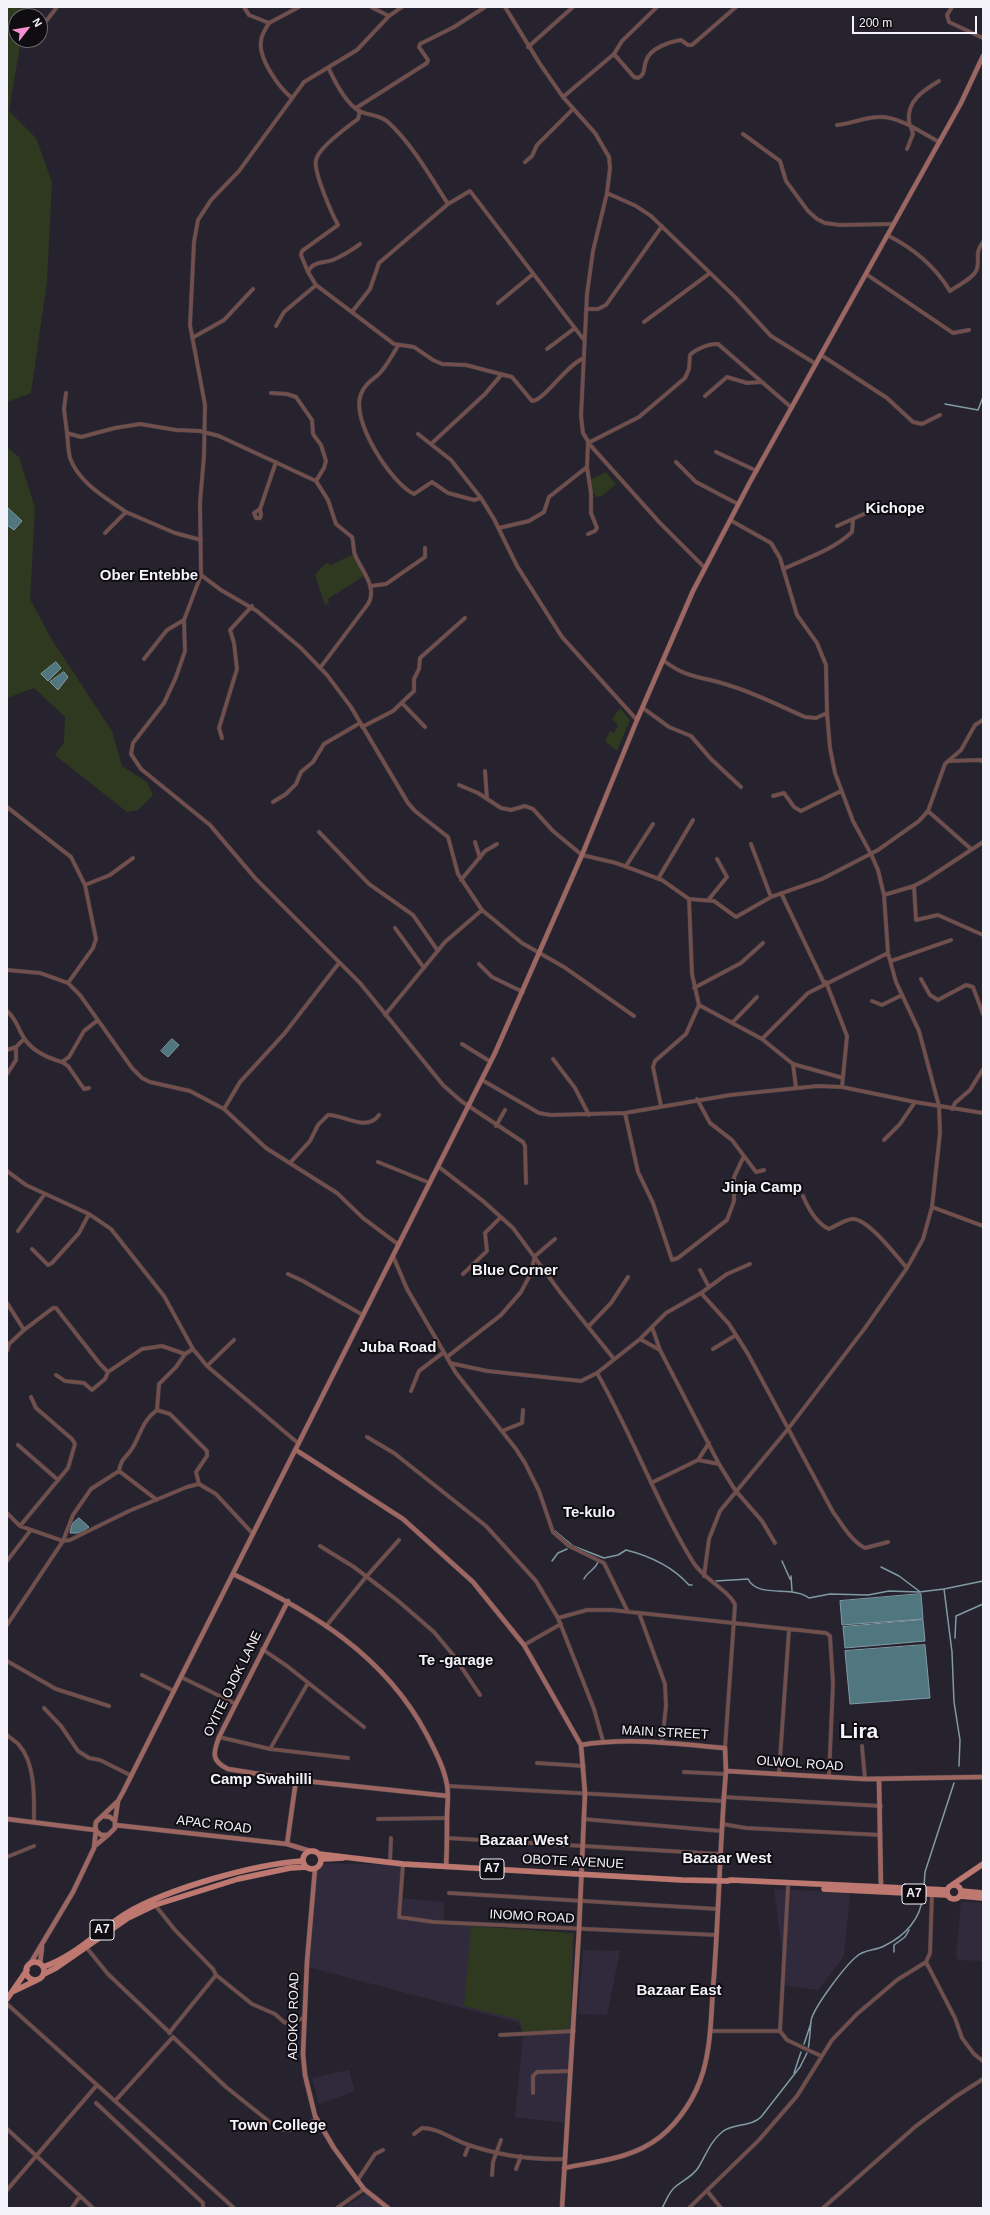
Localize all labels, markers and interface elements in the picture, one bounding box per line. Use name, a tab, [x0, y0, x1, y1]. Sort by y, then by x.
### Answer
north arrow	[8, 8, 48, 48]
scale bar	[854, 8, 979, 34]
text: N	[30, 16, 45, 29]
text: 200 m	[859, 16, 892, 30]
district label: Kichope	[865, 500, 925, 518]
district label: Ober Entebbe	[100, 567, 198, 585]
district label: Jinja Camp	[722, 1179, 802, 1197]
district label: Blue Corner	[472, 1262, 558, 1280]
district label: Juba Road	[360, 1339, 436, 1357]
district label: Te-kulo	[563, 1504, 615, 1522]
street label: OYITE OJOK LANE	[201, 1629, 265, 1739]
district label: Te -garage	[419, 1652, 493, 1670]
district label: Lira	[840, 1719, 878, 1745]
street label: MAIN STREET	[621, 1723, 709, 1743]
street label: OLWOL ROAD	[756, 1753, 844, 1775]
district label: Camp Swahilli	[210, 1771, 312, 1789]
street label: APAC ROAD	[176, 1813, 252, 1837]
district label: Bazaar West	[480, 1832, 568, 1850]
district label: Bazaar West	[683, 1850, 771, 1868]
street label: OBOTE AVENUE	[522, 1852, 624, 1872]
road number: A7	[480, 1859, 504, 1879]
road number: A7	[902, 1884, 926, 1904]
street label: INOMO ROAD	[489, 1907, 575, 1927]
road number: A7	[90, 1920, 114, 1940]
street label: ADOKO ROAD	[285, 1972, 303, 2060]
district label: Bazaar East	[636, 1982, 722, 2000]
district label: Town College	[230, 2117, 326, 2135]

